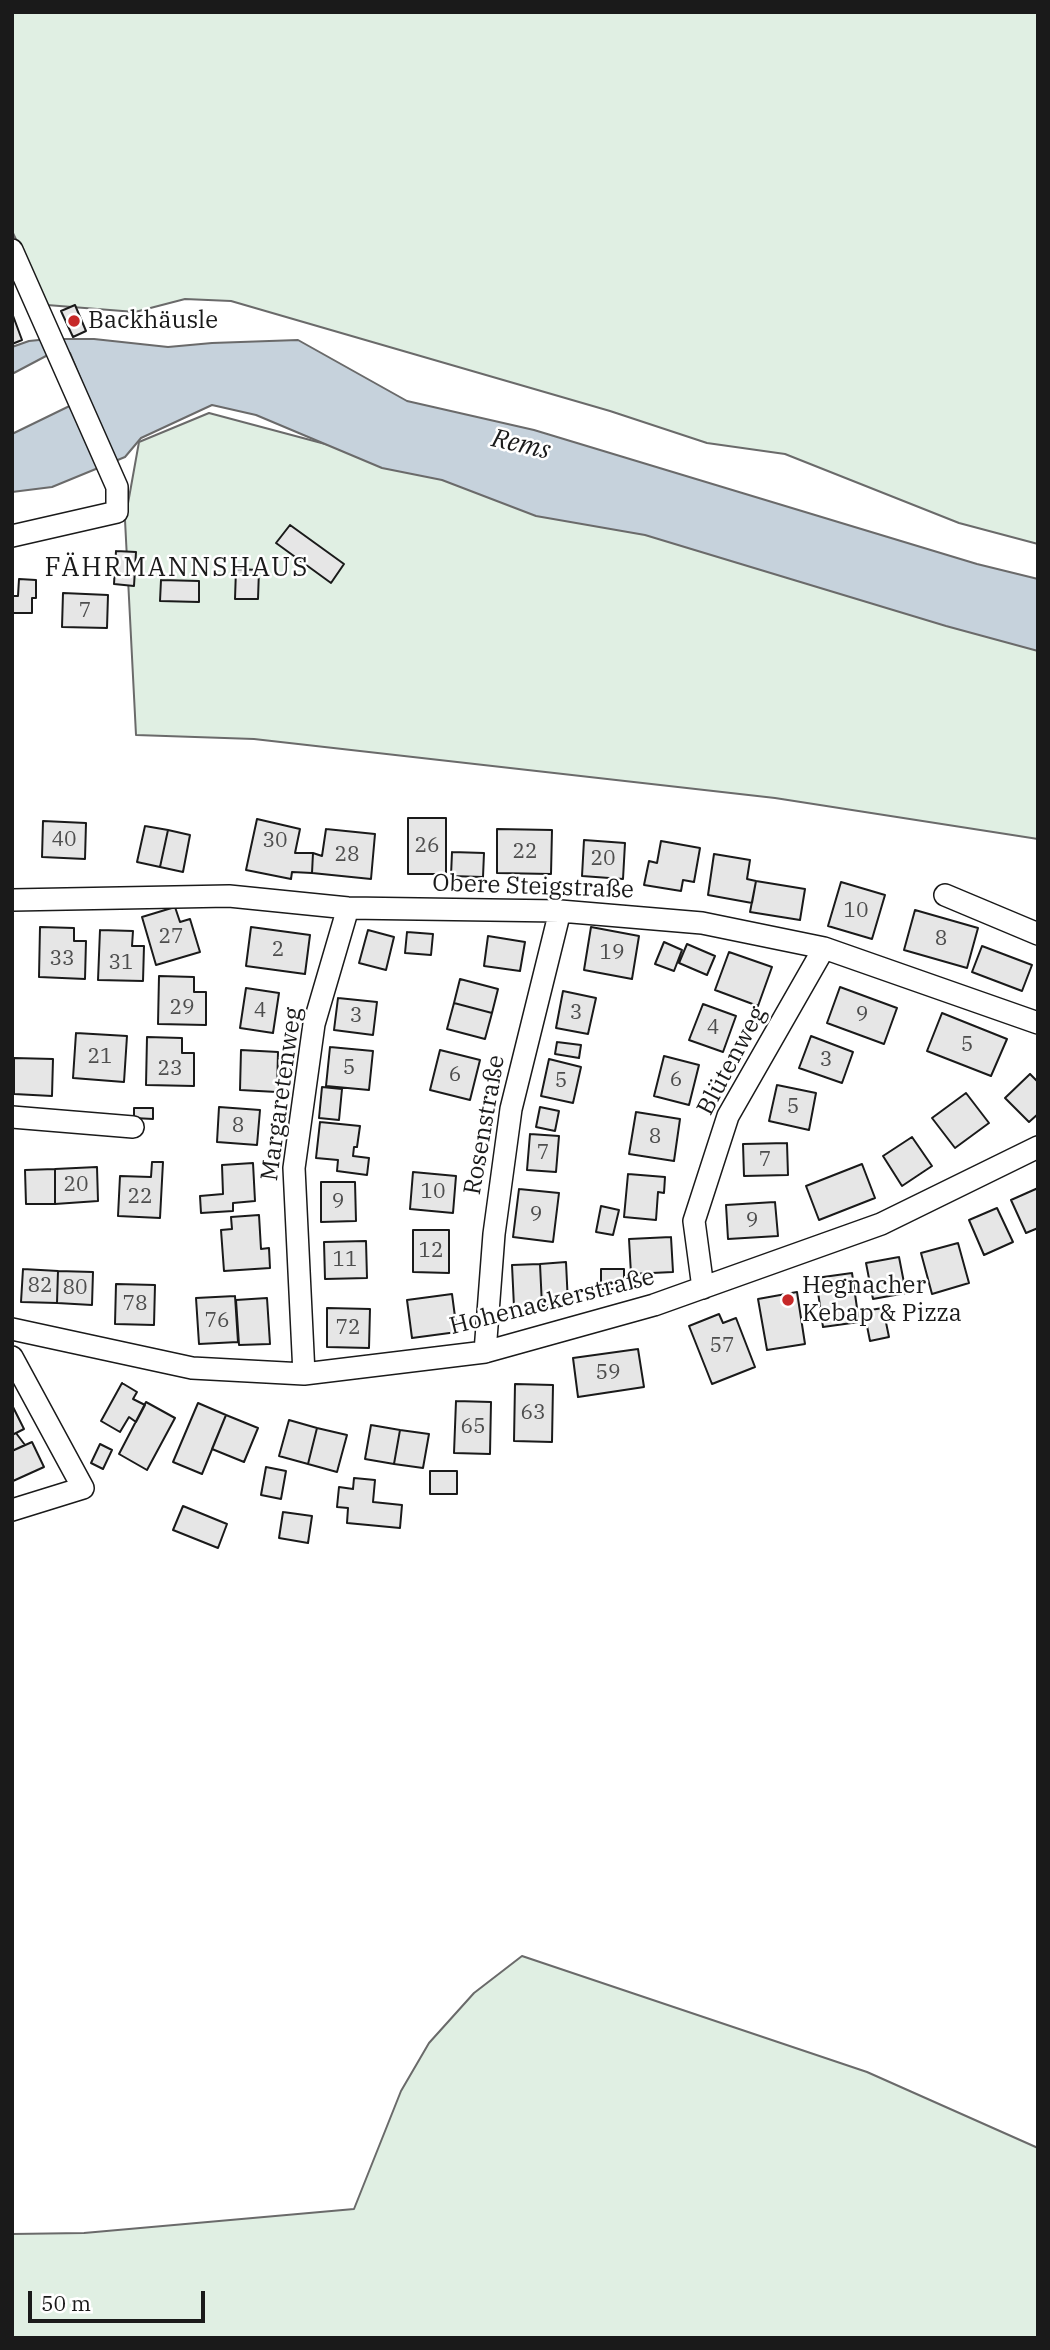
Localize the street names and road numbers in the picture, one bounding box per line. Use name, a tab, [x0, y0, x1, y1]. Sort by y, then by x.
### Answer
street label: Obere Steigstraße	[432, 869, 634, 905]
street label: Blütenweg	[691, 1002, 773, 1120]
street label: Margaretenweg	[256, 1005, 308, 1183]
street label: Rosenstraße	[459, 1053, 511, 1197]
street label: Hohenackerstraße	[447, 1263, 657, 1341]

